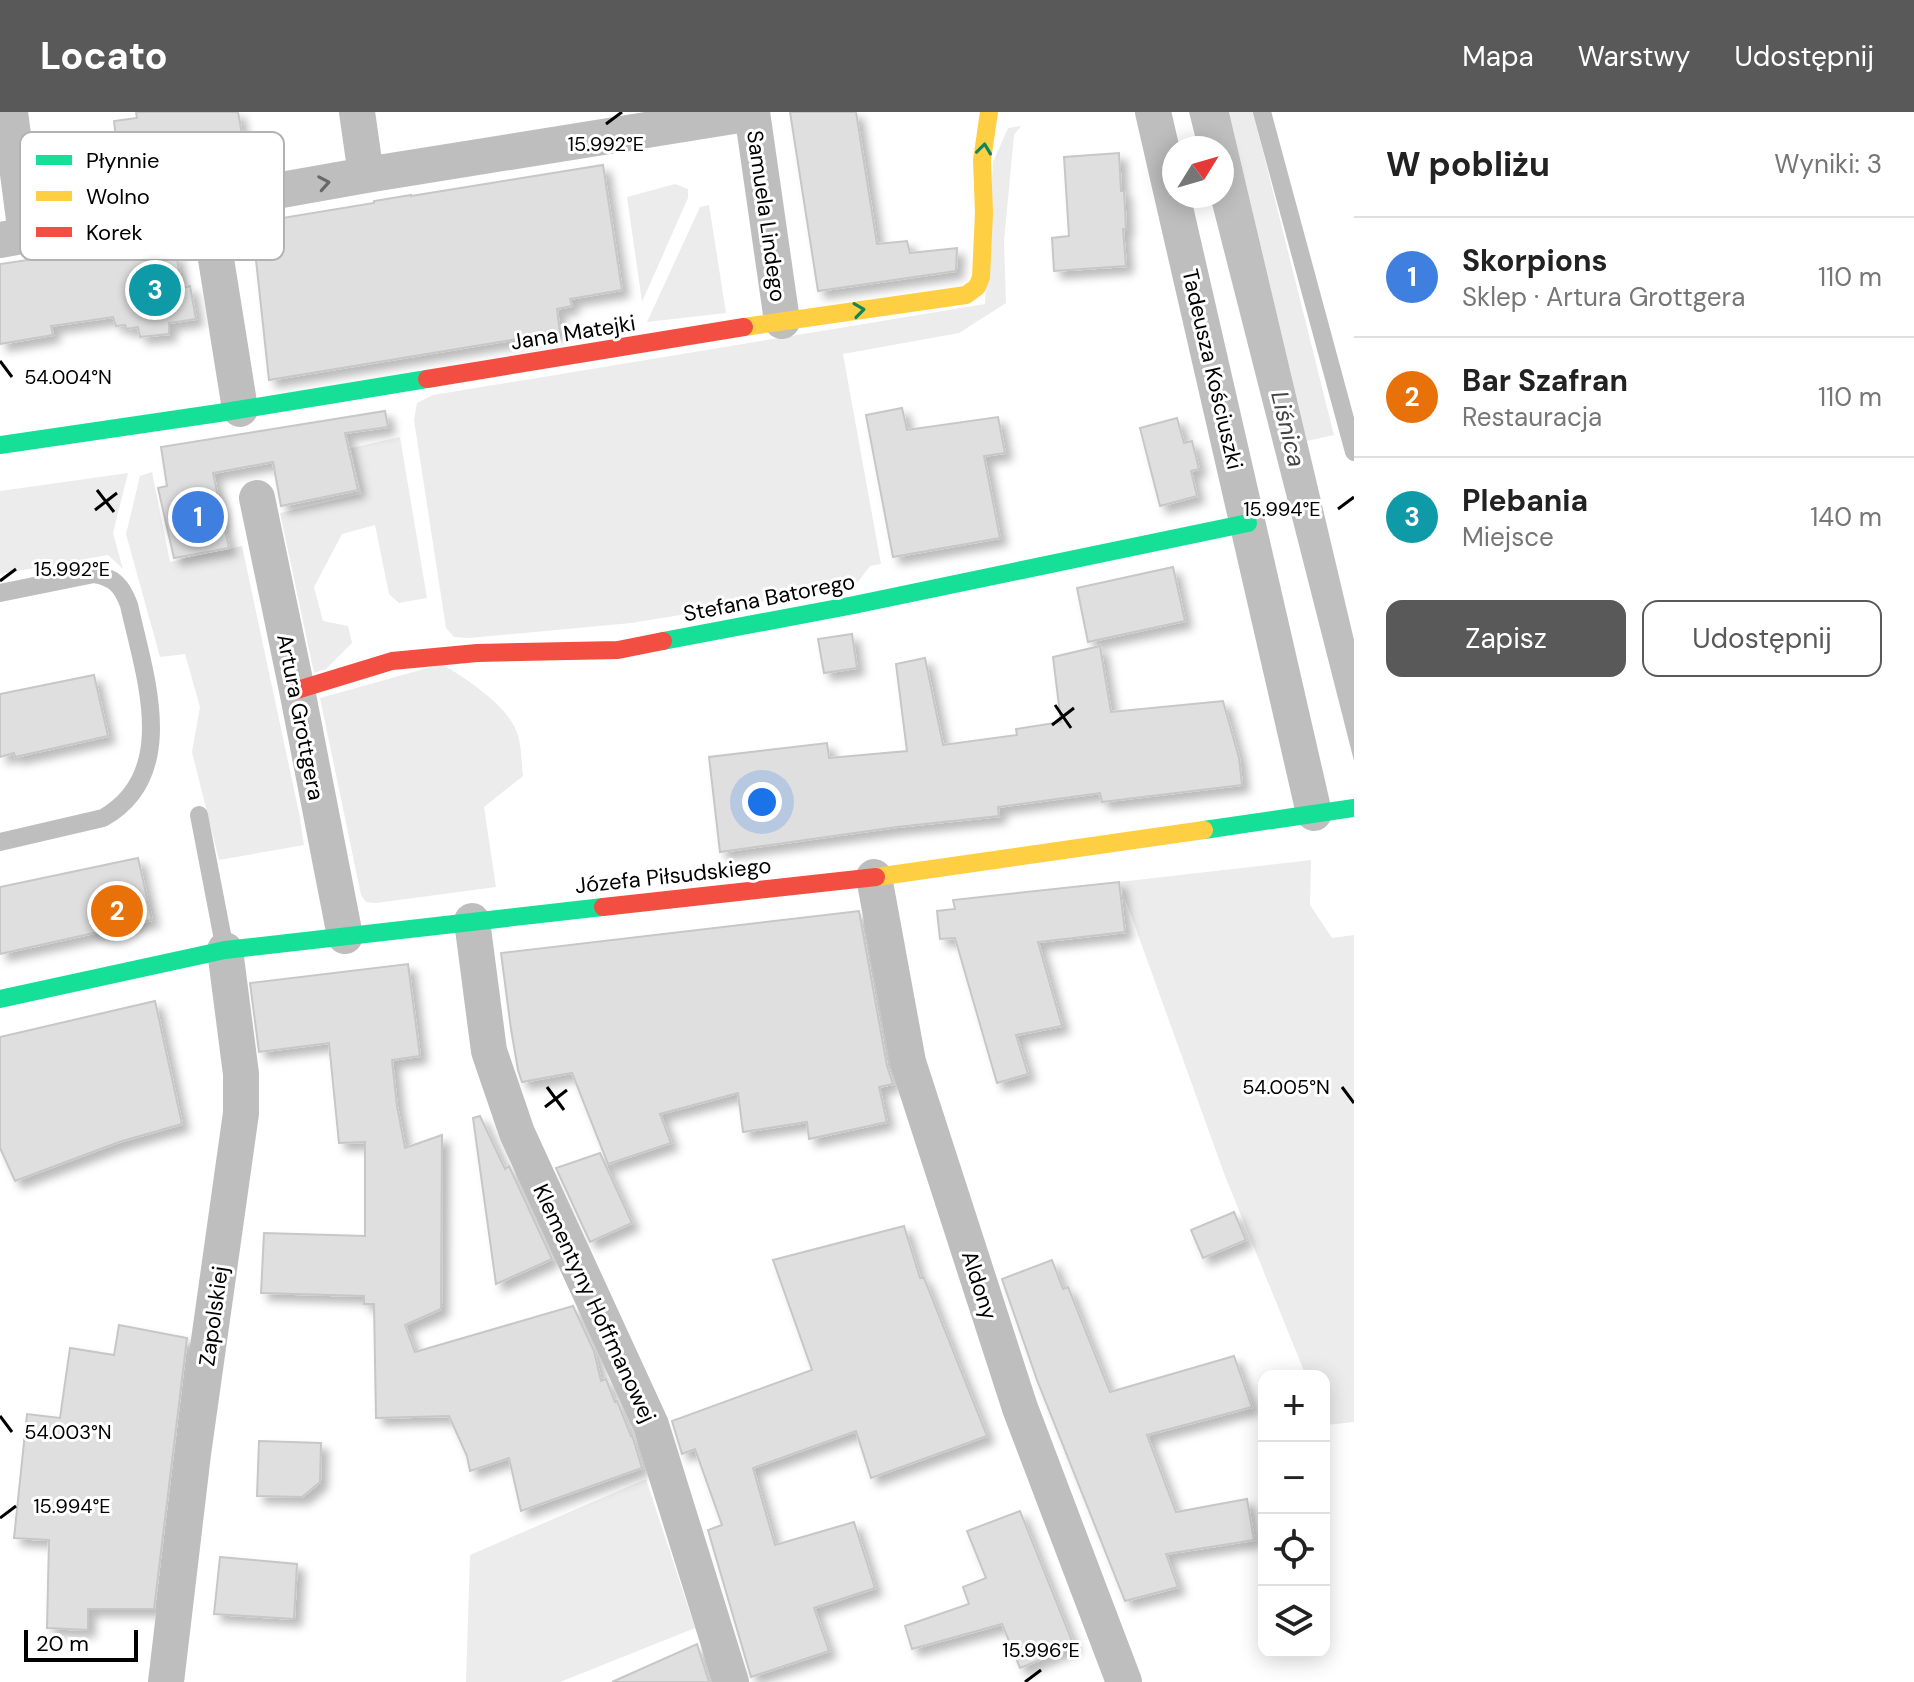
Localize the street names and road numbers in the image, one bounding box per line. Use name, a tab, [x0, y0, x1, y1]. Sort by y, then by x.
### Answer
street label: Samuela Lindego	[740, 129, 793, 304]
street label: Tadeusza Kościuszki	[1175, 266, 1250, 472]
street label: Jana Matejki	[509, 308, 638, 357]
street label: Stefana Batorego	[681, 567, 857, 628]
street label: Artura Grottgera	[270, 632, 331, 803]
street label: Józefa Piłsudskiego	[573, 851, 773, 900]
street label: Klementyny Hoffmanowej	[526, 1179, 663, 1427]
street label: Aldony	[955, 1247, 1004, 1323]
street label: Zapolskiej	[192, 1264, 235, 1368]

